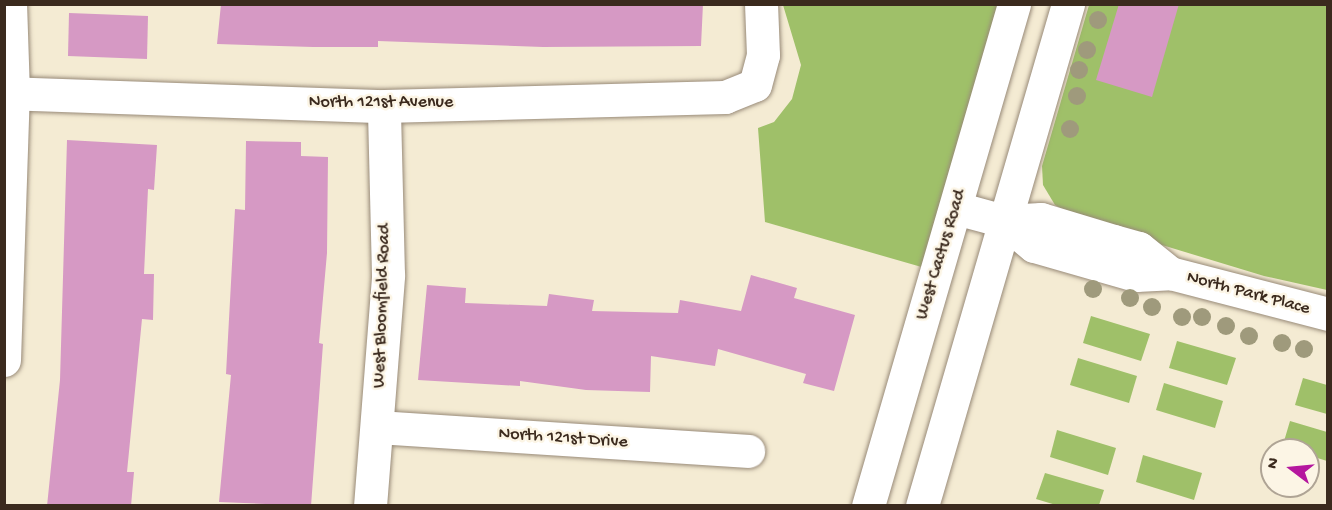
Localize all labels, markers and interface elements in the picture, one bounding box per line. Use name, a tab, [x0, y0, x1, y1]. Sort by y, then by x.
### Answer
street label: North 121st Avenue	[309, 92, 453, 114]
street label: West Cactus Road	[912, 187, 972, 323]
street label: West Bloomfield Road	[369, 224, 397, 388]
street label: North Park Place	[1184, 267, 1312, 321]
street label: North 121st Drive	[498, 424, 628, 454]
north arrow	[1260, 438, 1320, 498]
text: N	[1264, 456, 1285, 471]

